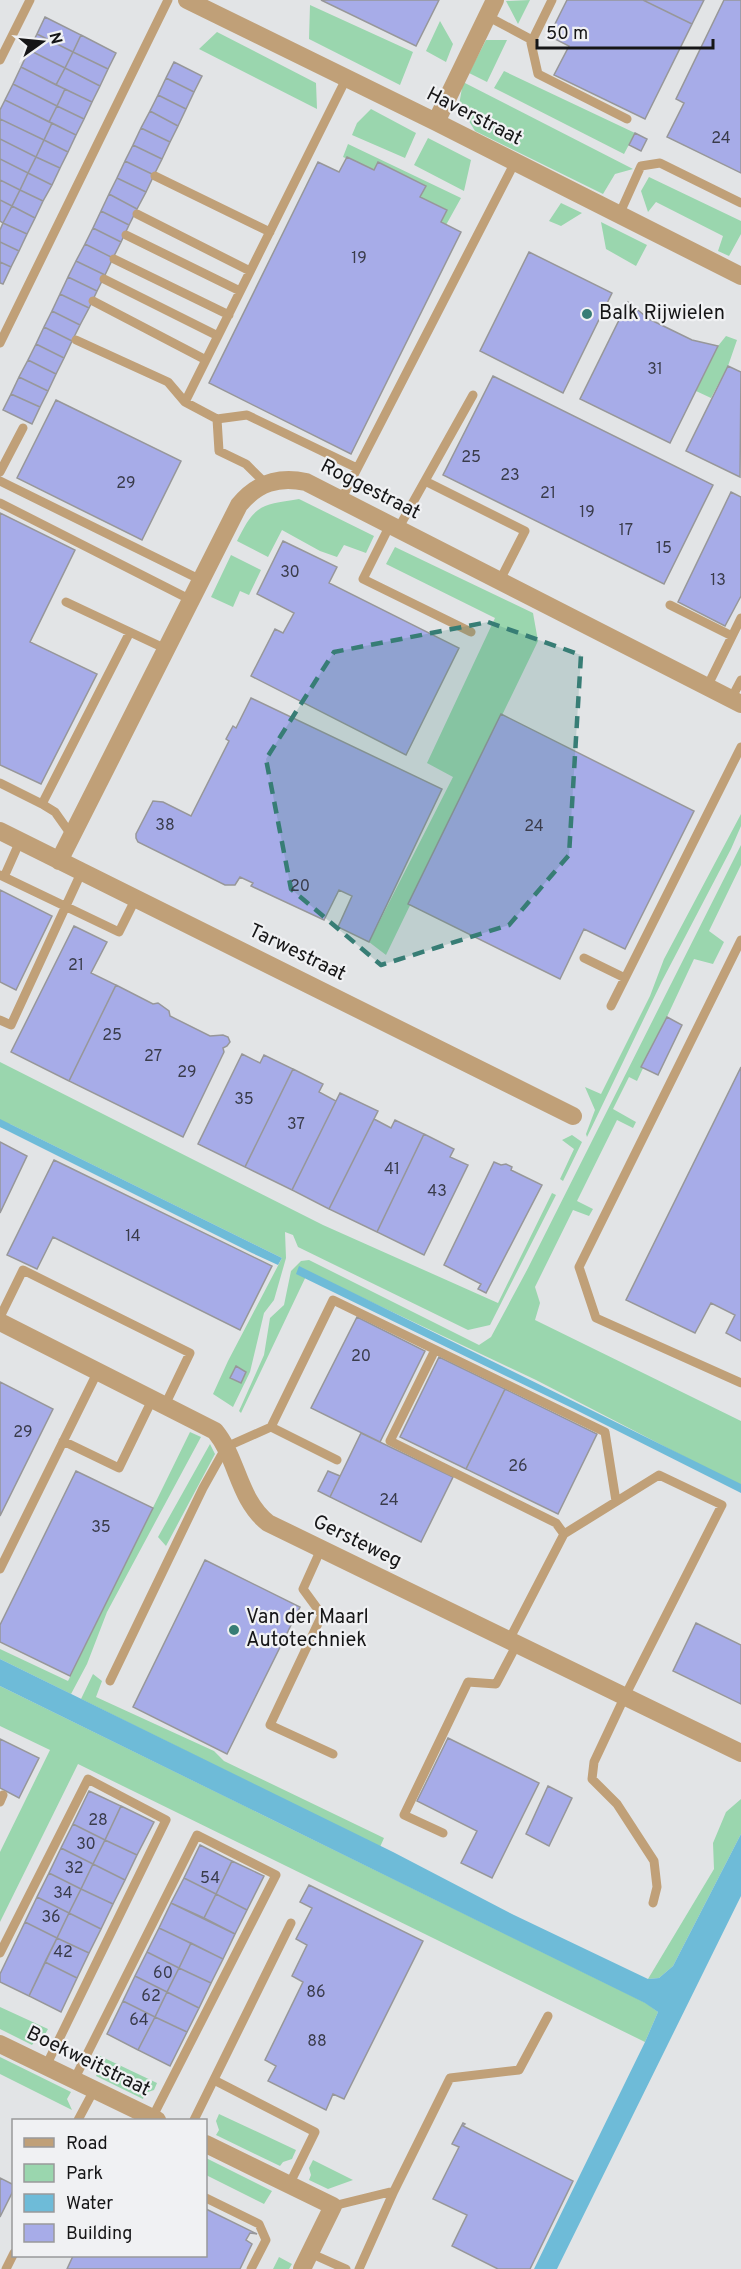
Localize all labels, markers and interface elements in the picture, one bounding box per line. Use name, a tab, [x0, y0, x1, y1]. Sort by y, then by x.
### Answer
north arrow	[12, 12, 72, 72]
scale bar	[537, 12, 712, 50]
text: 50 m	[546, 23, 588, 46]
text: N	[43, 30, 66, 47]
street label: Haverstraat	[422, 82, 526, 152]
house number: 24	[711, 129, 731, 149]
house number: 19	[351, 249, 367, 269]
place label: Balk Rijwielen	[599, 301, 725, 327]
marker: Balk Rijwielen	[580, 307, 594, 321]
house number: 31	[647, 360, 663, 380]
house number: 25	[461, 448, 481, 468]
street label: Roggestraat	[316, 454, 424, 526]
house number: 23	[500, 466, 520, 486]
house number: 29	[116, 474, 136, 494]
house number: 21	[540, 484, 556, 504]
house number: 19	[579, 503, 595, 523]
house number: 17	[619, 521, 633, 541]
house number: 15	[656, 539, 672, 559]
house number: 30	[280, 563, 300, 583]
house number: 13	[710, 571, 726, 591]
house number: 38	[155, 816, 175, 836]
house number: 24	[524, 817, 544, 837]
house number: 20	[290, 877, 310, 897]
street label: Tarwestraat	[244, 918, 350, 988]
house number: 21	[68, 956, 84, 976]
house number: 25	[102, 1026, 122, 1046]
house number: 27	[144, 1047, 162, 1067]
house number: 29	[177, 1063, 197, 1083]
house number: 35	[234, 1090, 254, 1110]
house number: 37	[287, 1115, 305, 1135]
house number: 41	[384, 1160, 400, 1180]
house number: 43	[427, 1182, 447, 1202]
house number: 14	[125, 1227, 141, 1247]
house number: 20	[351, 1347, 371, 1367]
house number: 29	[13, 1423, 33, 1443]
house number: 26	[508, 1457, 528, 1477]
house number: 24	[379, 1491, 399, 1511]
street label: Gersteweg	[308, 1509, 406, 1575]
house number: 35	[91, 1518, 111, 1538]
place label: Van der Maarl Autotechniek	[246, 1605, 369, 1654]
marker: Van der Maarl Autotechniek	[227, 1623, 241, 1637]
house number: 28	[88, 1811, 108, 1831]
house number: 30	[76, 1835, 96, 1855]
house number: 32	[64, 1859, 84, 1879]
house number: 54	[200, 1869, 220, 1889]
house number: 34	[53, 1884, 73, 1904]
house number: 36	[41, 1908, 61, 1928]
house number: 42	[53, 1943, 73, 1963]
house number: 60	[153, 1964, 173, 1984]
house number: 86	[306, 1983, 326, 2003]
house number: 62	[141, 1987, 161, 2007]
house number: 64	[129, 2011, 149, 2031]
street label: Boekweitstraat	[22, 2021, 154, 2103]
house number: 88	[307, 2032, 327, 2052]
legend	[12, 2119, 207, 2257]
text: Road	[66, 2133, 108, 2156]
text: Park	[66, 2163, 103, 2186]
text: Water	[66, 2193, 113, 2216]
text: Building	[66, 2223, 132, 2246]

